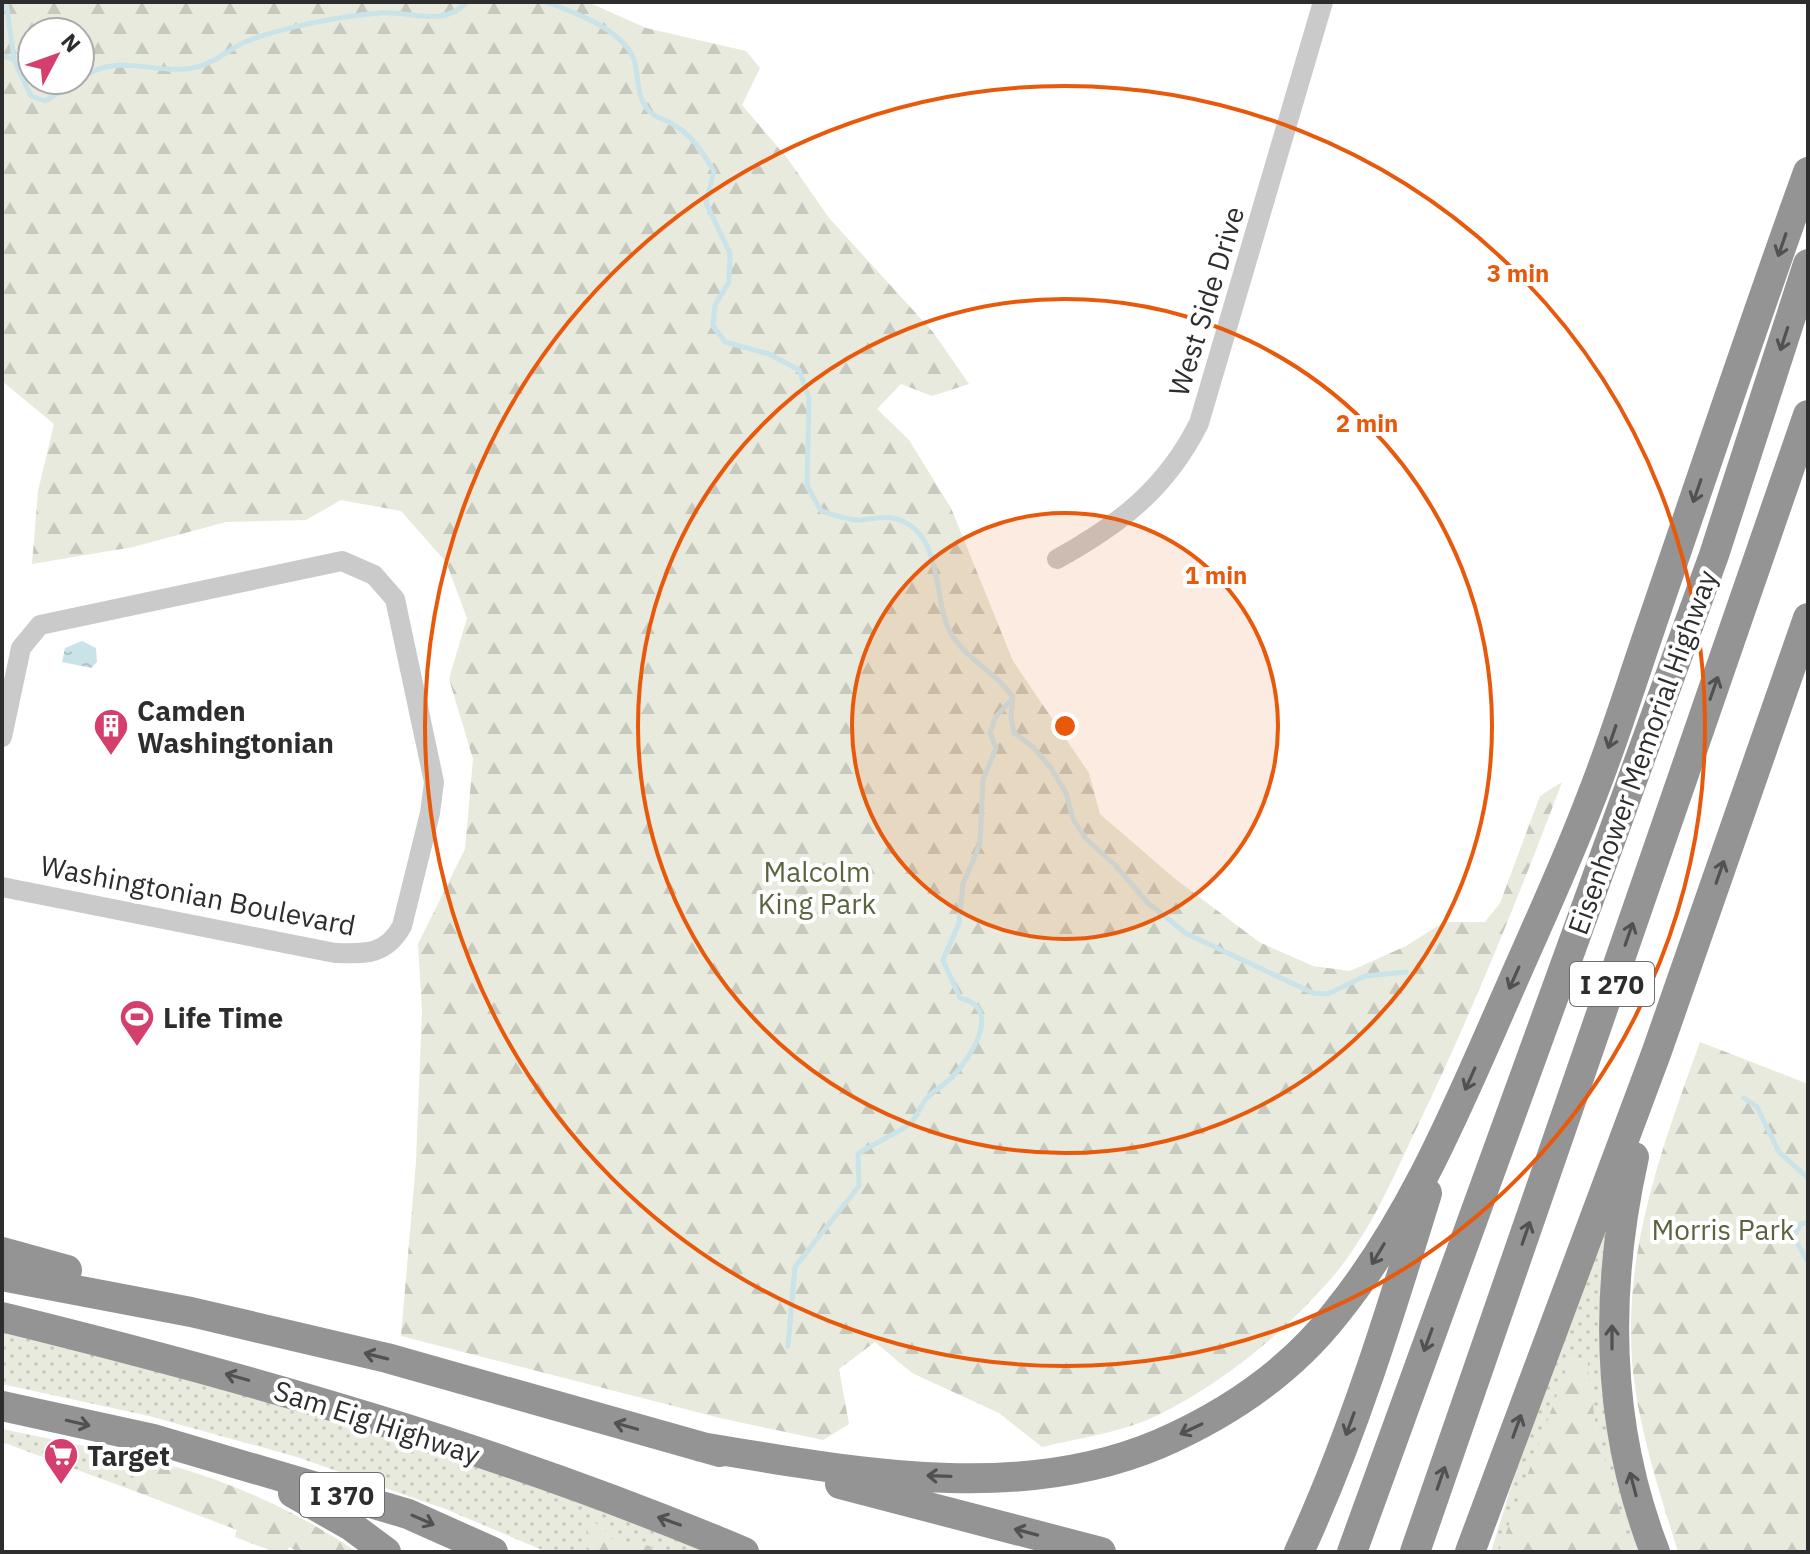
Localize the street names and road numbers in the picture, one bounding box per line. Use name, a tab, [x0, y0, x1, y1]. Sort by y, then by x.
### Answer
street label: West Side Drive	[1160, 202, 1252, 400]
street label: Eisenhower Memorial Highway	[1559, 565, 1725, 939]
street label: Washingtonian Boulevard	[37, 846, 359, 944]
road number: I 270	[1570, 962, 1654, 1006]
street label: Sam Eig Highway	[269, 1371, 485, 1473]
road number: I 370	[300, 1473, 384, 1517]

